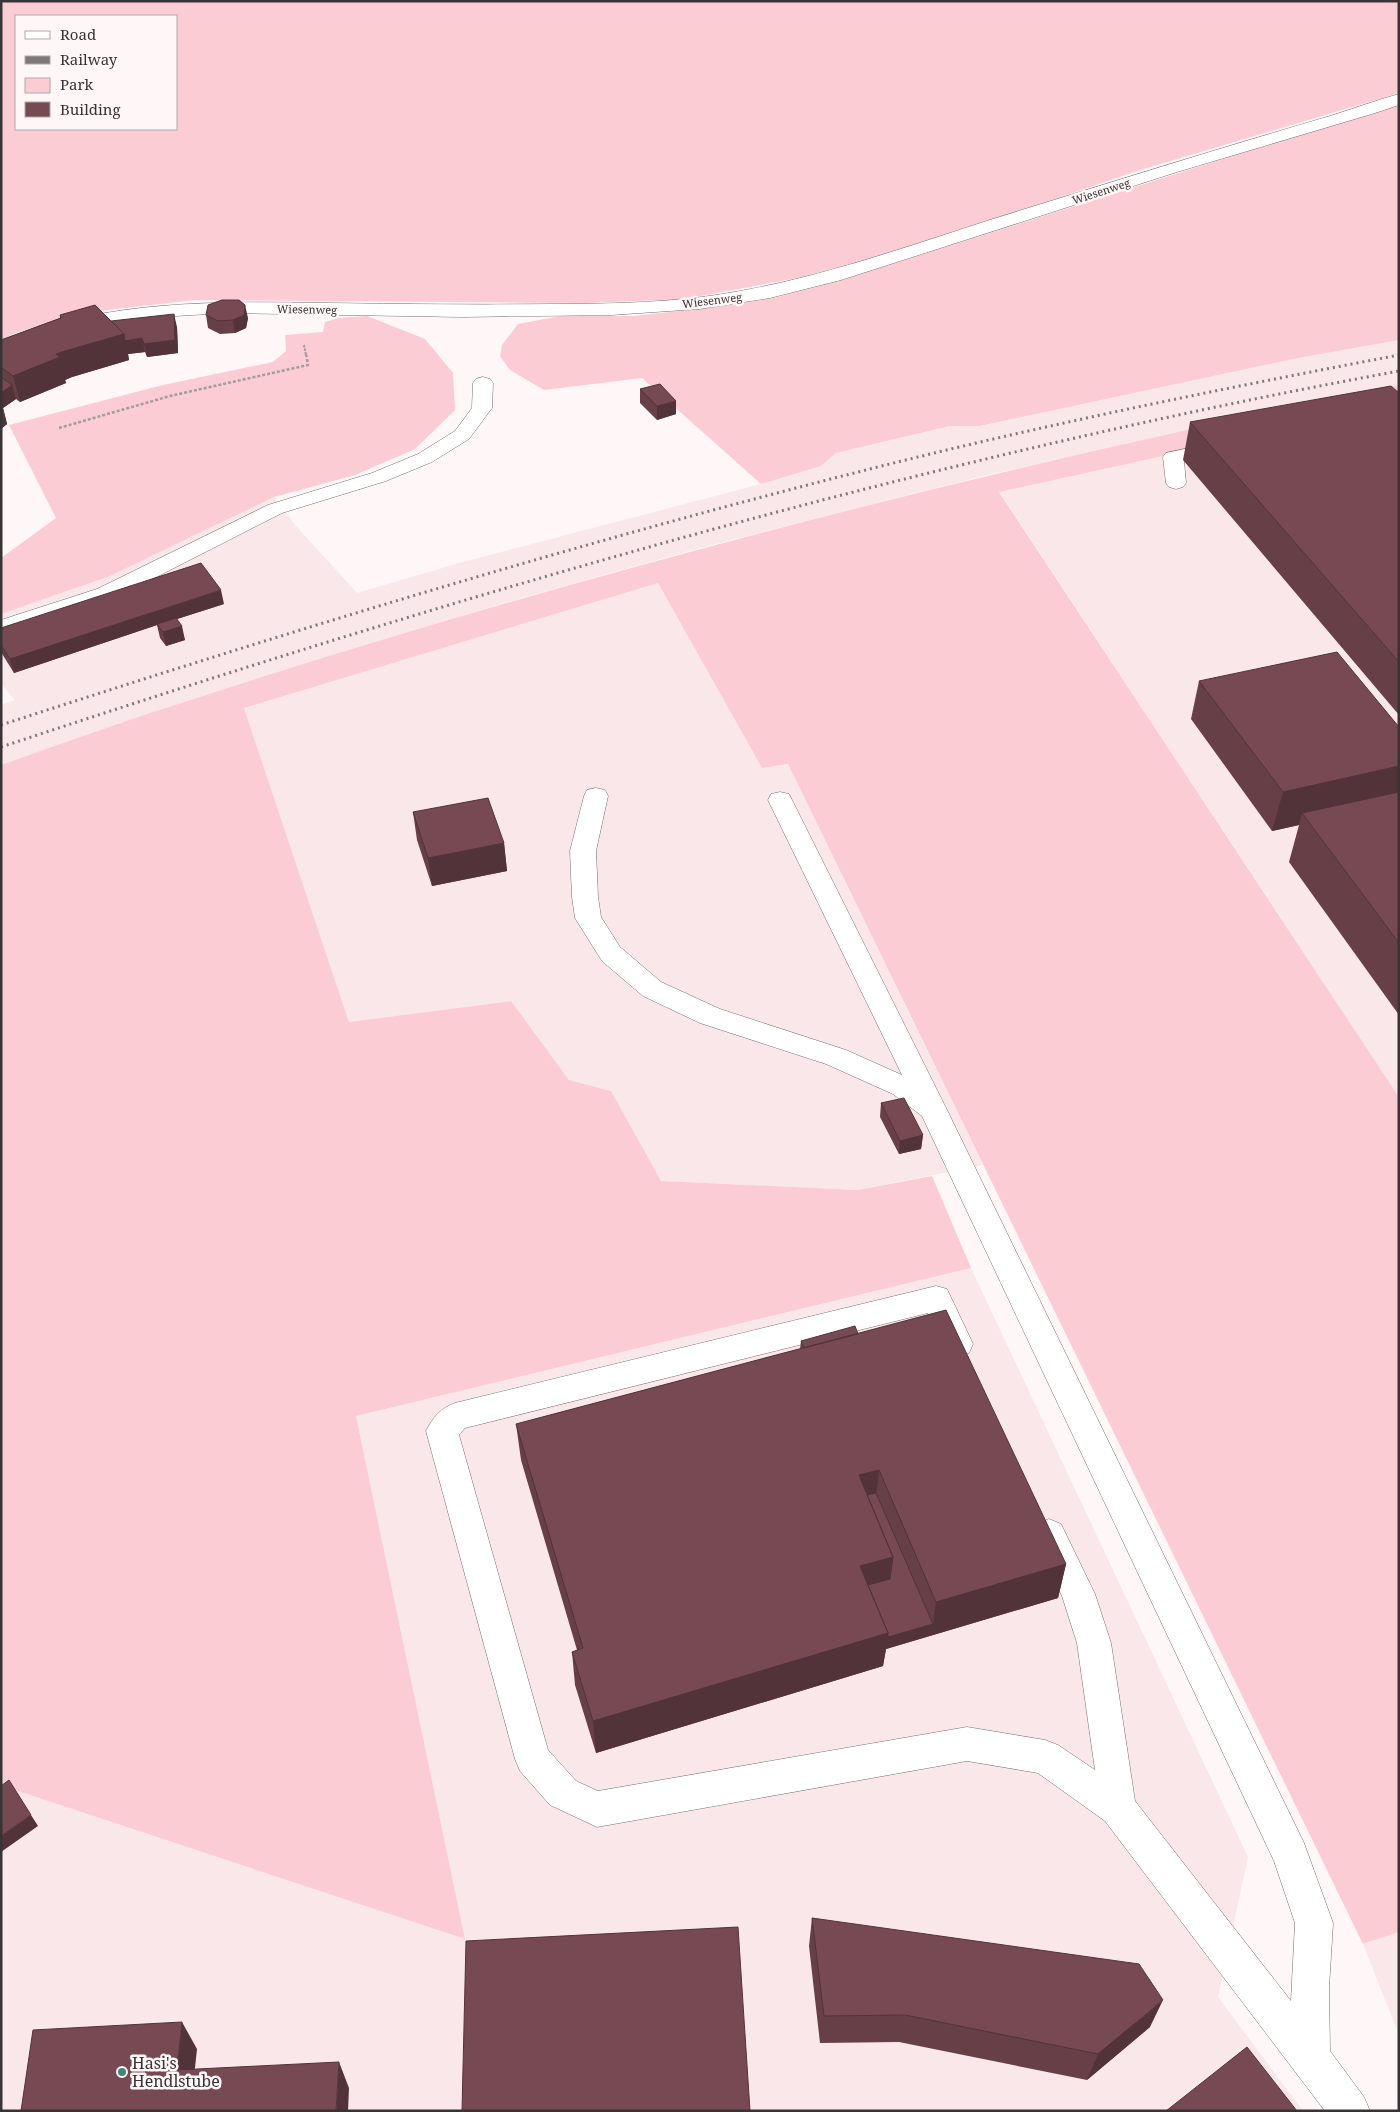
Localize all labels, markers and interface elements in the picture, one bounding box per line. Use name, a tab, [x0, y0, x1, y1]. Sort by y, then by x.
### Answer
legend	[15, 15, 178, 130]
text: Road	[60, 24, 96, 44]
text: Railway	[60, 49, 118, 69]
text: Park	[60, 74, 94, 94]
text: Building	[60, 99, 121, 119]
street label: Wiesenweg	[1070, 175, 1132, 207]
street label: Wiesenweg	[681, 289, 743, 311]
street label: Wiesenweg	[277, 301, 337, 317]
place label: Hasi's Hendlstube	[132, 2052, 220, 2092]
marker: Hasi's Hendlstube	[116, 2066, 128, 2078]

